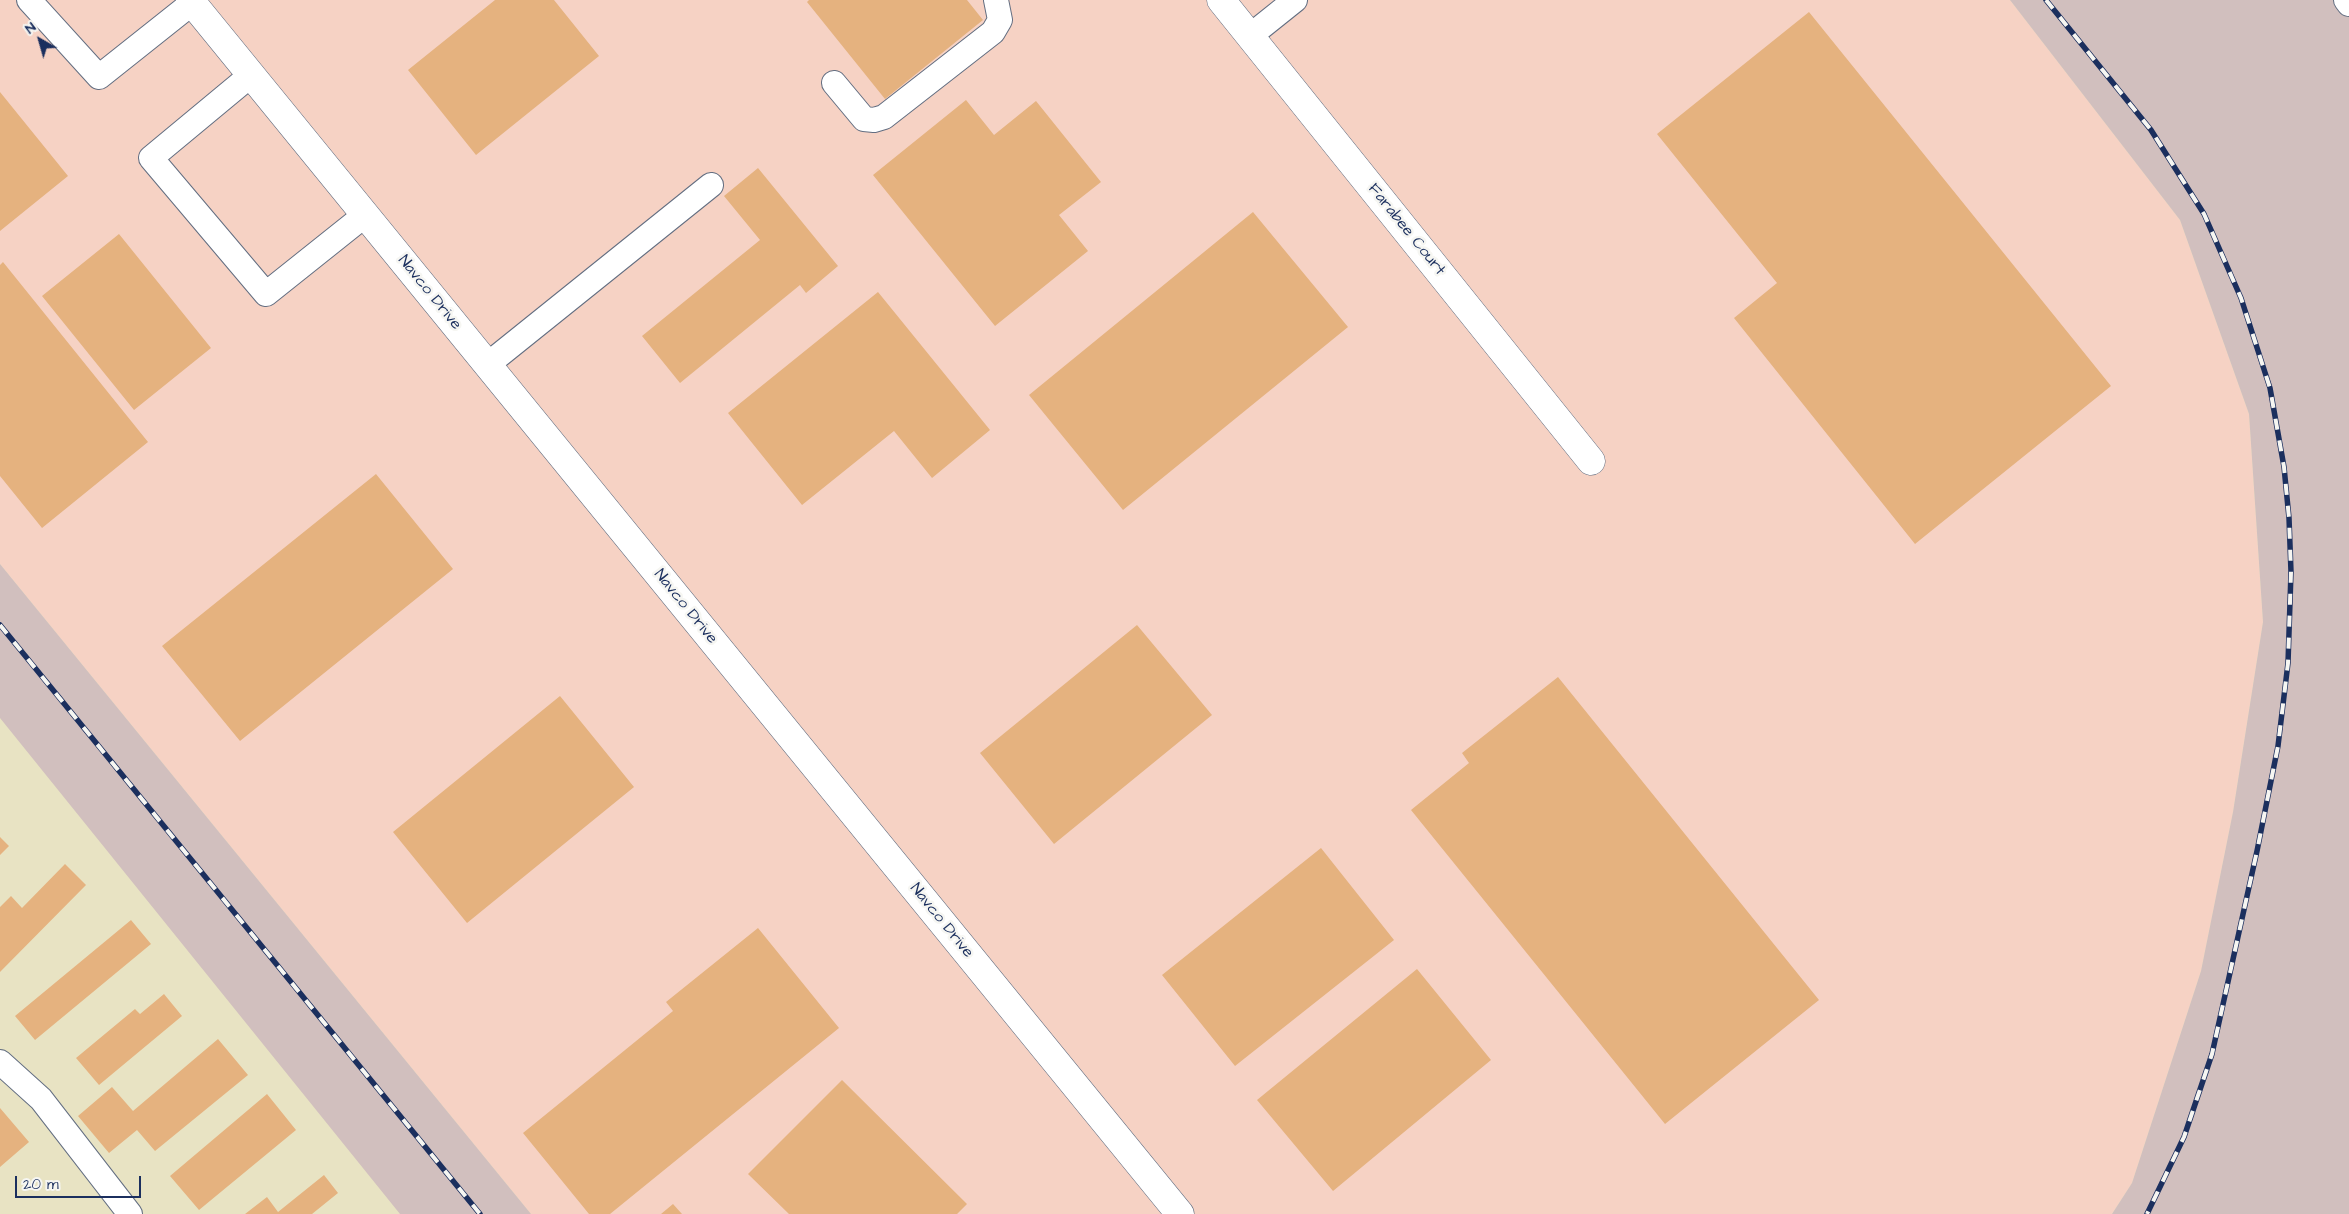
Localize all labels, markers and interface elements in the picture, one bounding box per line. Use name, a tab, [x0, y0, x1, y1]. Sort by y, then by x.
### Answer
north arrow	[15, 15, 65, 65]
text: N	[21, 18, 40, 39]
street label: Farabee Court	[1363, 180, 1449, 280]
street label: Navco Drive	[393, 252, 465, 334]
street label: Navco Drive	[649, 566, 721, 648]
street label: Navco Drive	[905, 880, 977, 962]
scale bar	[18, 1166, 144, 1198]
text: 20 m	[23, 1174, 59, 1195]

